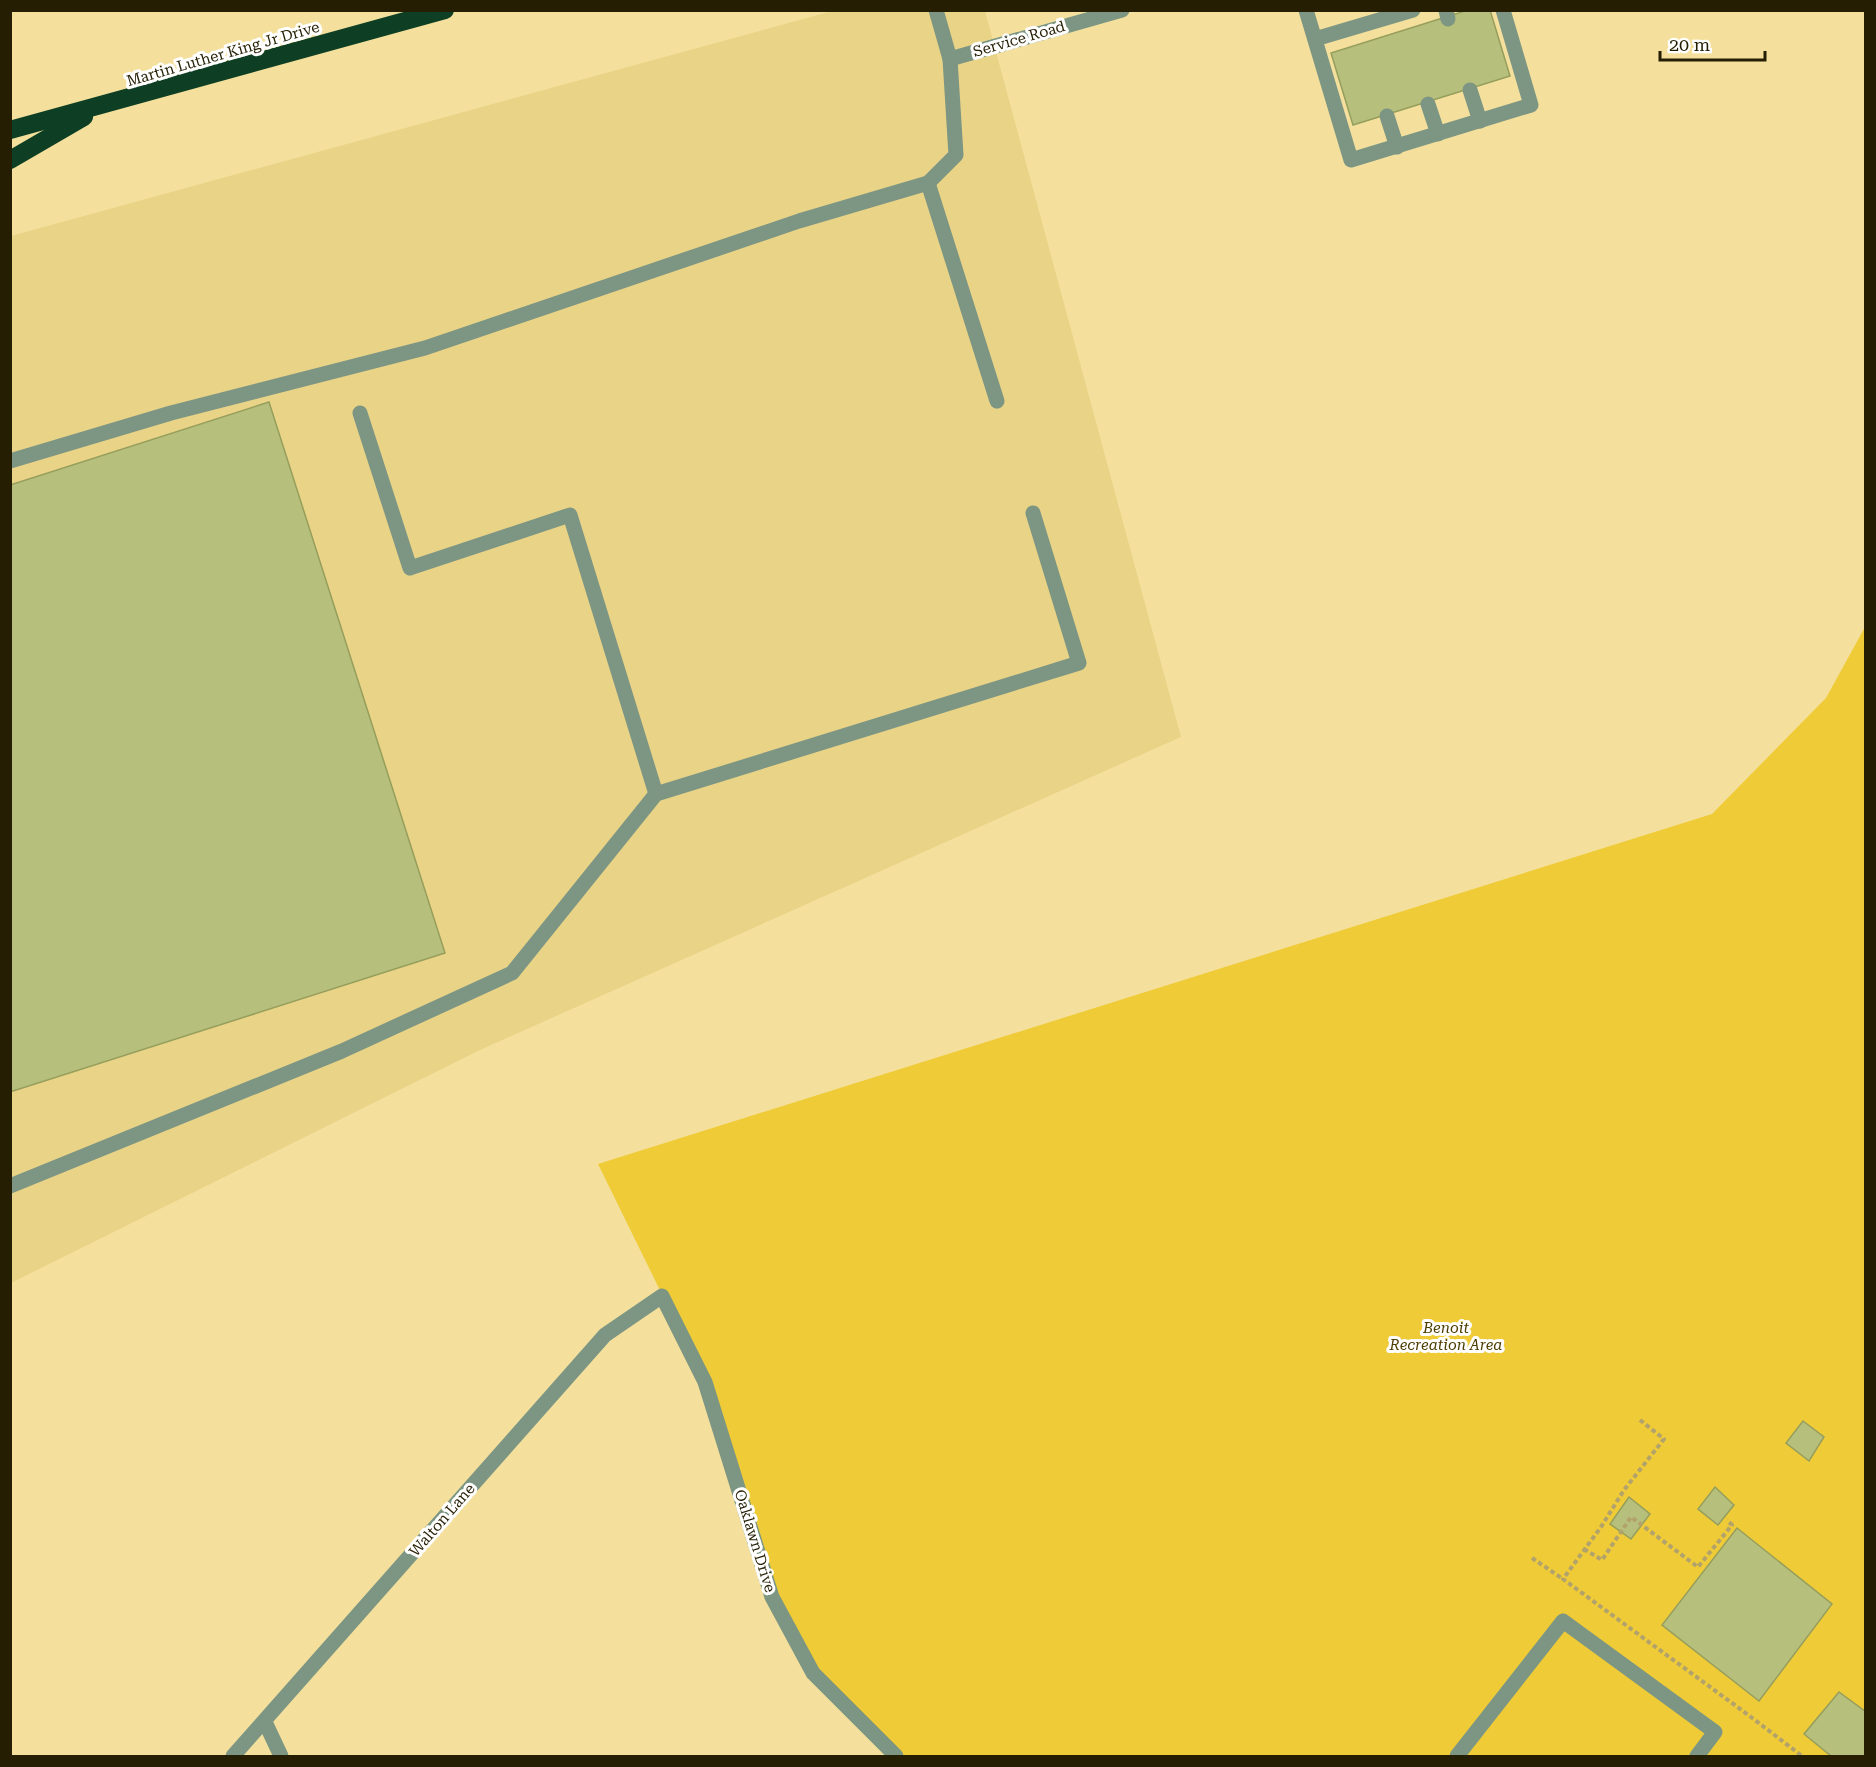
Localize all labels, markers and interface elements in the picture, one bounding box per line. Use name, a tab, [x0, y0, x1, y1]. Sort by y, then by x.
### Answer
street label: Service Road	[971, 17, 1068, 61]
street label: Martin Luther King Jr Drive	[125, 18, 321, 90]
scale bar	[1660, 24, 1765, 62]
text: 20 m	[1669, 34, 1710, 55]
park label: Benoit Recreation Area	[1389, 1319, 1502, 1354]
street label: Walton Lane	[405, 1480, 479, 1560]
street label: Oaklawn Drive	[731, 1487, 779, 1595]

